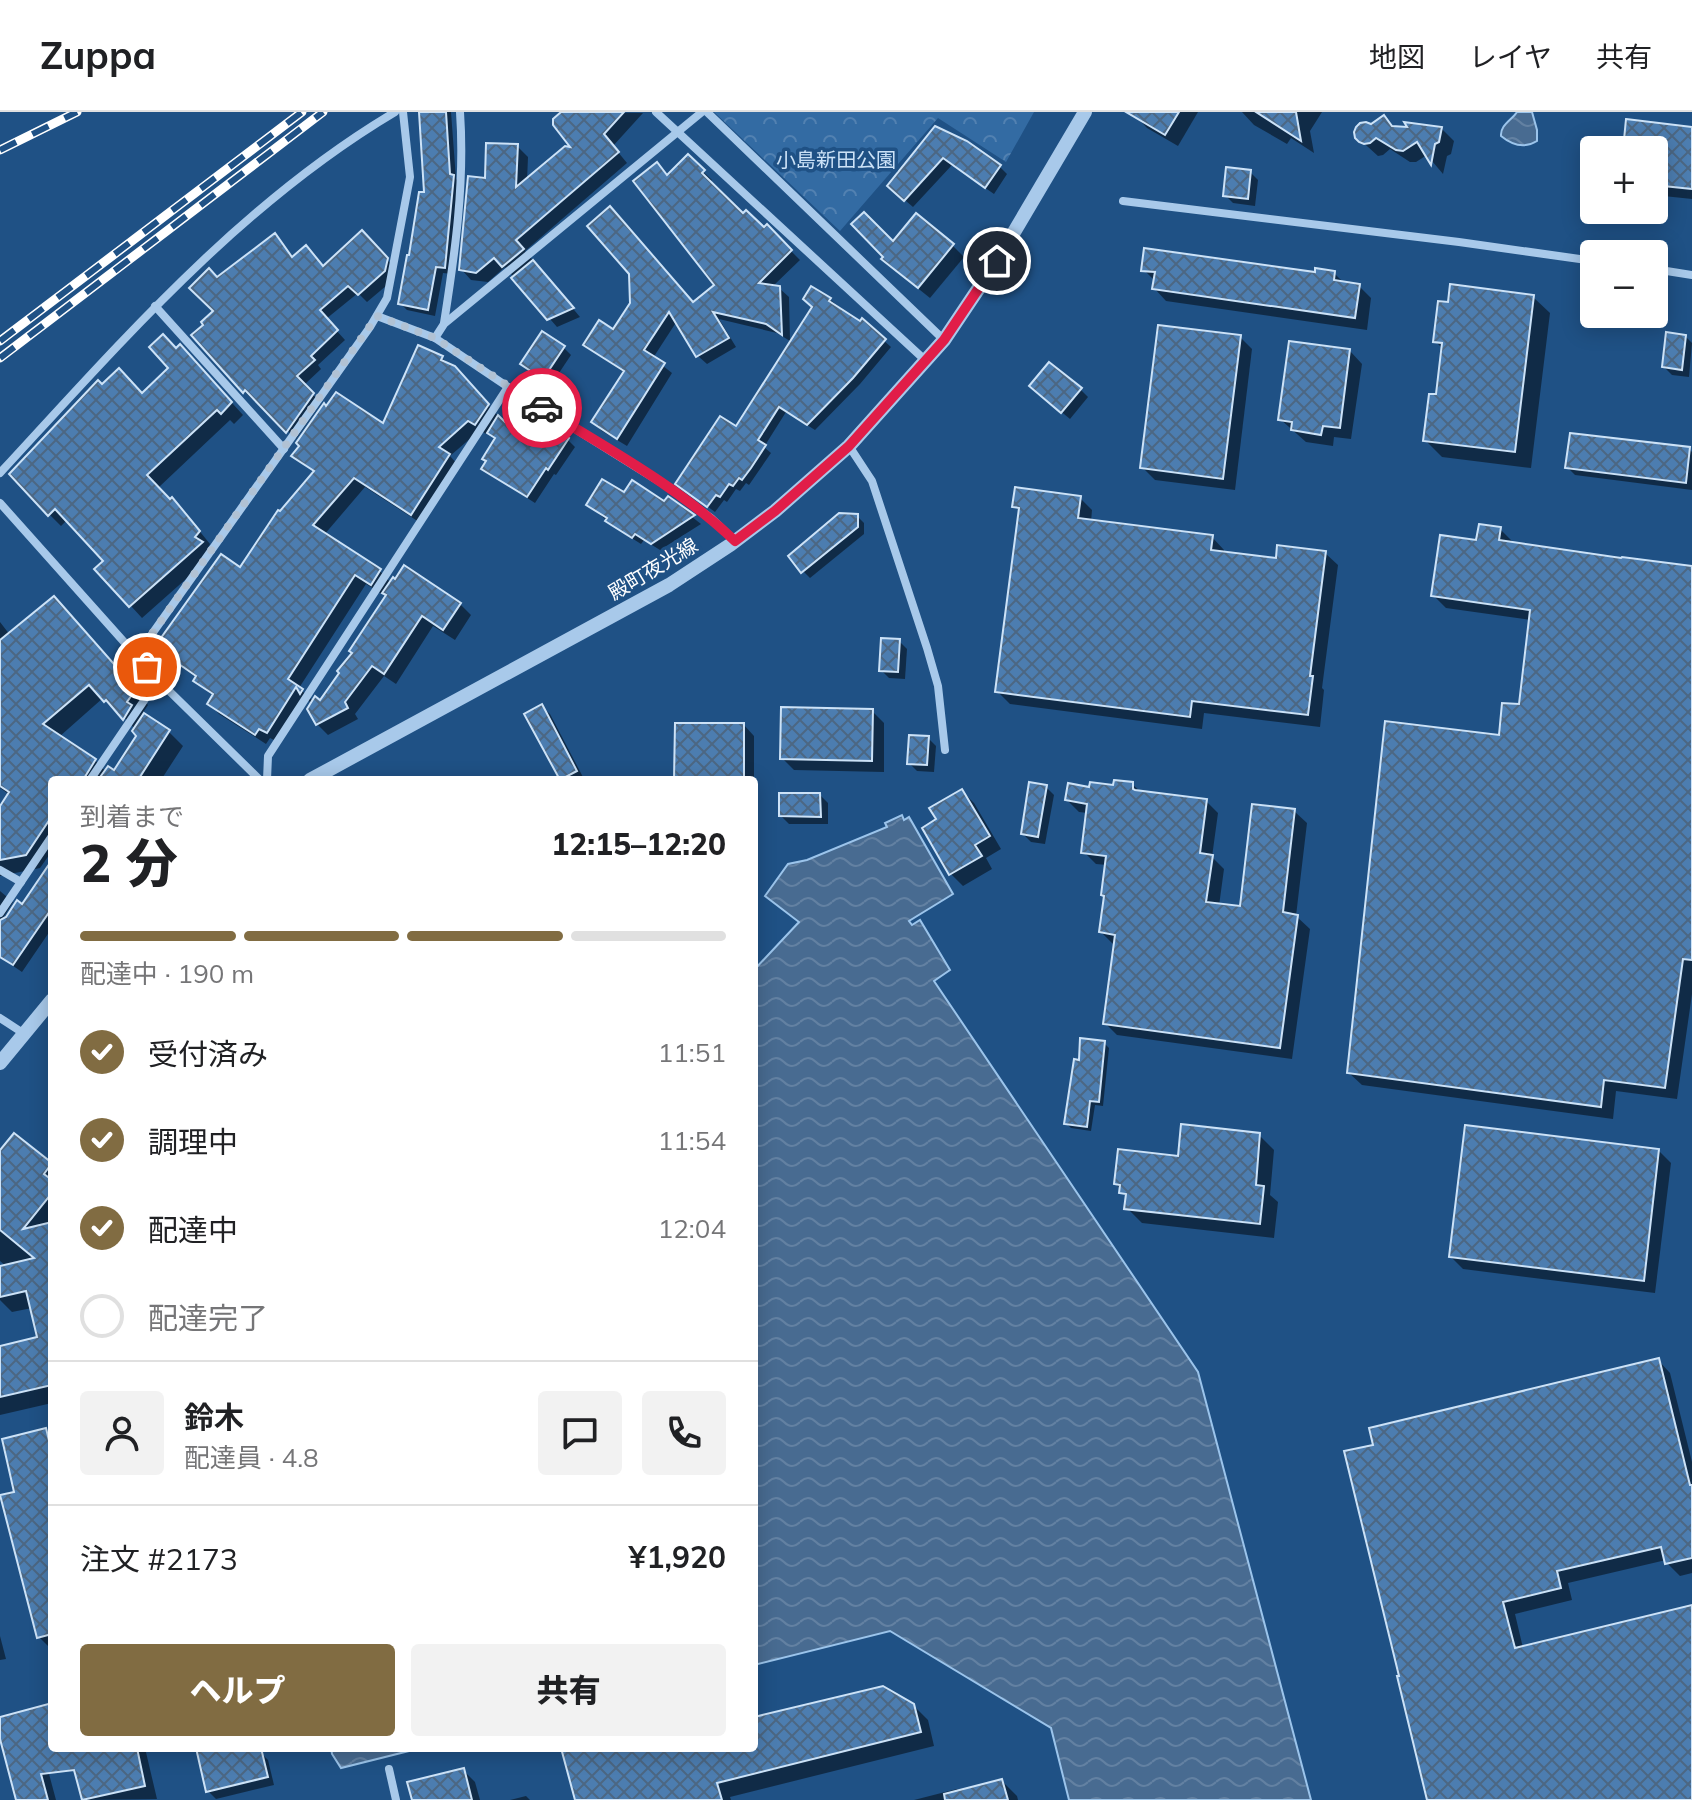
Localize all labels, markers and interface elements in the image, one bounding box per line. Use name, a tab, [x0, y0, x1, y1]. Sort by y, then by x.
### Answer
text: Zuppa	[40, 31, 156, 79]
text: 地図	[1369, 39, 1425, 74]
text: レイヤ	[1469, 39, 1552, 74]
text: 共有	[1596, 39, 1652, 74]
map controls	[1580, 136, 1668, 328]
button: +	[1580, 136, 1668, 224]
park label: 小島新田公園	[776, 147, 896, 172]
pin	[963, 227, 1031, 295]
icon: home	[975, 239, 1019, 283]
button: −	[1580, 240, 1668, 328]
courier	[502, 368, 582, 448]
icon: car	[520, 386, 564, 430]
street label: 殿町夜光線	[603, 532, 702, 605]
pin	[113, 633, 181, 701]
icon: bag	[125, 645, 169, 689]
text: 到着まで	[80, 800, 184, 833]
text: 12:15–12:20	[551, 825, 726, 863]
text: 2 分	[80, 830, 178, 895]
text: 配達中 · 190 m	[80, 957, 254, 990]
icon: check	[80, 1030, 124, 1074]
text: 受付済み	[148, 1035, 268, 1073]
text: 11:51	[658, 1036, 726, 1069]
icon: check	[80, 1118, 124, 1162]
text: 調理中	[148, 1123, 238, 1161]
text: 11:54	[658, 1124, 726, 1157]
icon: check	[80, 1206, 124, 1250]
text: 配達中	[148, 1211, 238, 1249]
text: 12:04	[658, 1212, 726, 1245]
text: 配達完了	[148, 1299, 268, 1337]
button: person	[80, 1391, 164, 1475]
button: chat	[538, 1391, 622, 1475]
button: phone	[642, 1391, 726, 1475]
text: 鈴木	[184, 1398, 244, 1436]
text: 配達員 · 4.8	[184, 1441, 319, 1474]
text: ¥1,920	[629, 1538, 726, 1576]
text: 注文 #2173	[80, 1540, 238, 1578]
button: ヘルプ	[80, 1644, 395, 1736]
button: 共有	[411, 1644, 726, 1736]

